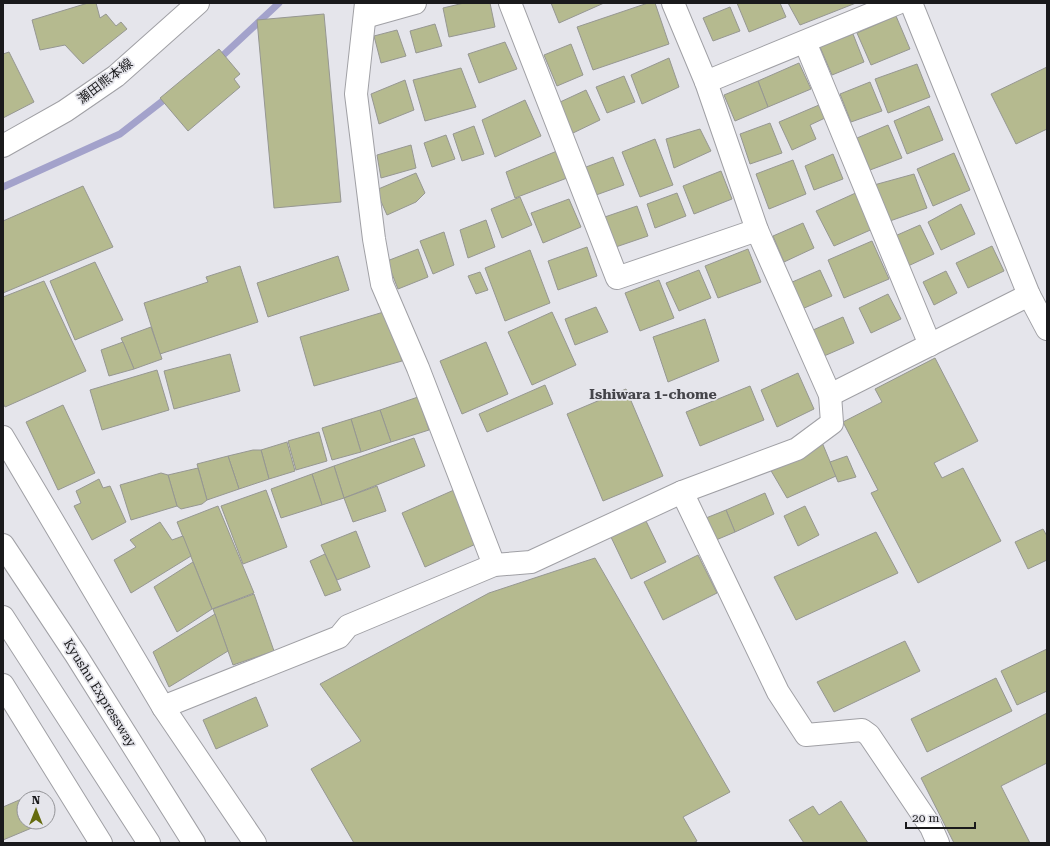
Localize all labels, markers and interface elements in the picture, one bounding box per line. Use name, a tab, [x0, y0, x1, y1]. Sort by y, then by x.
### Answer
street label: 瀬田熊本線	[75, 55, 135, 107]
district label: Ishiwara 1-chome	[589, 386, 717, 402]
street label: Kyushu Expressway	[61, 636, 139, 750]
north arrow	[16, 790, 56, 830]
text: N	[32, 794, 41, 807]
scale bar	[906, 804, 975, 830]
text: 20 m	[912, 811, 939, 825]

